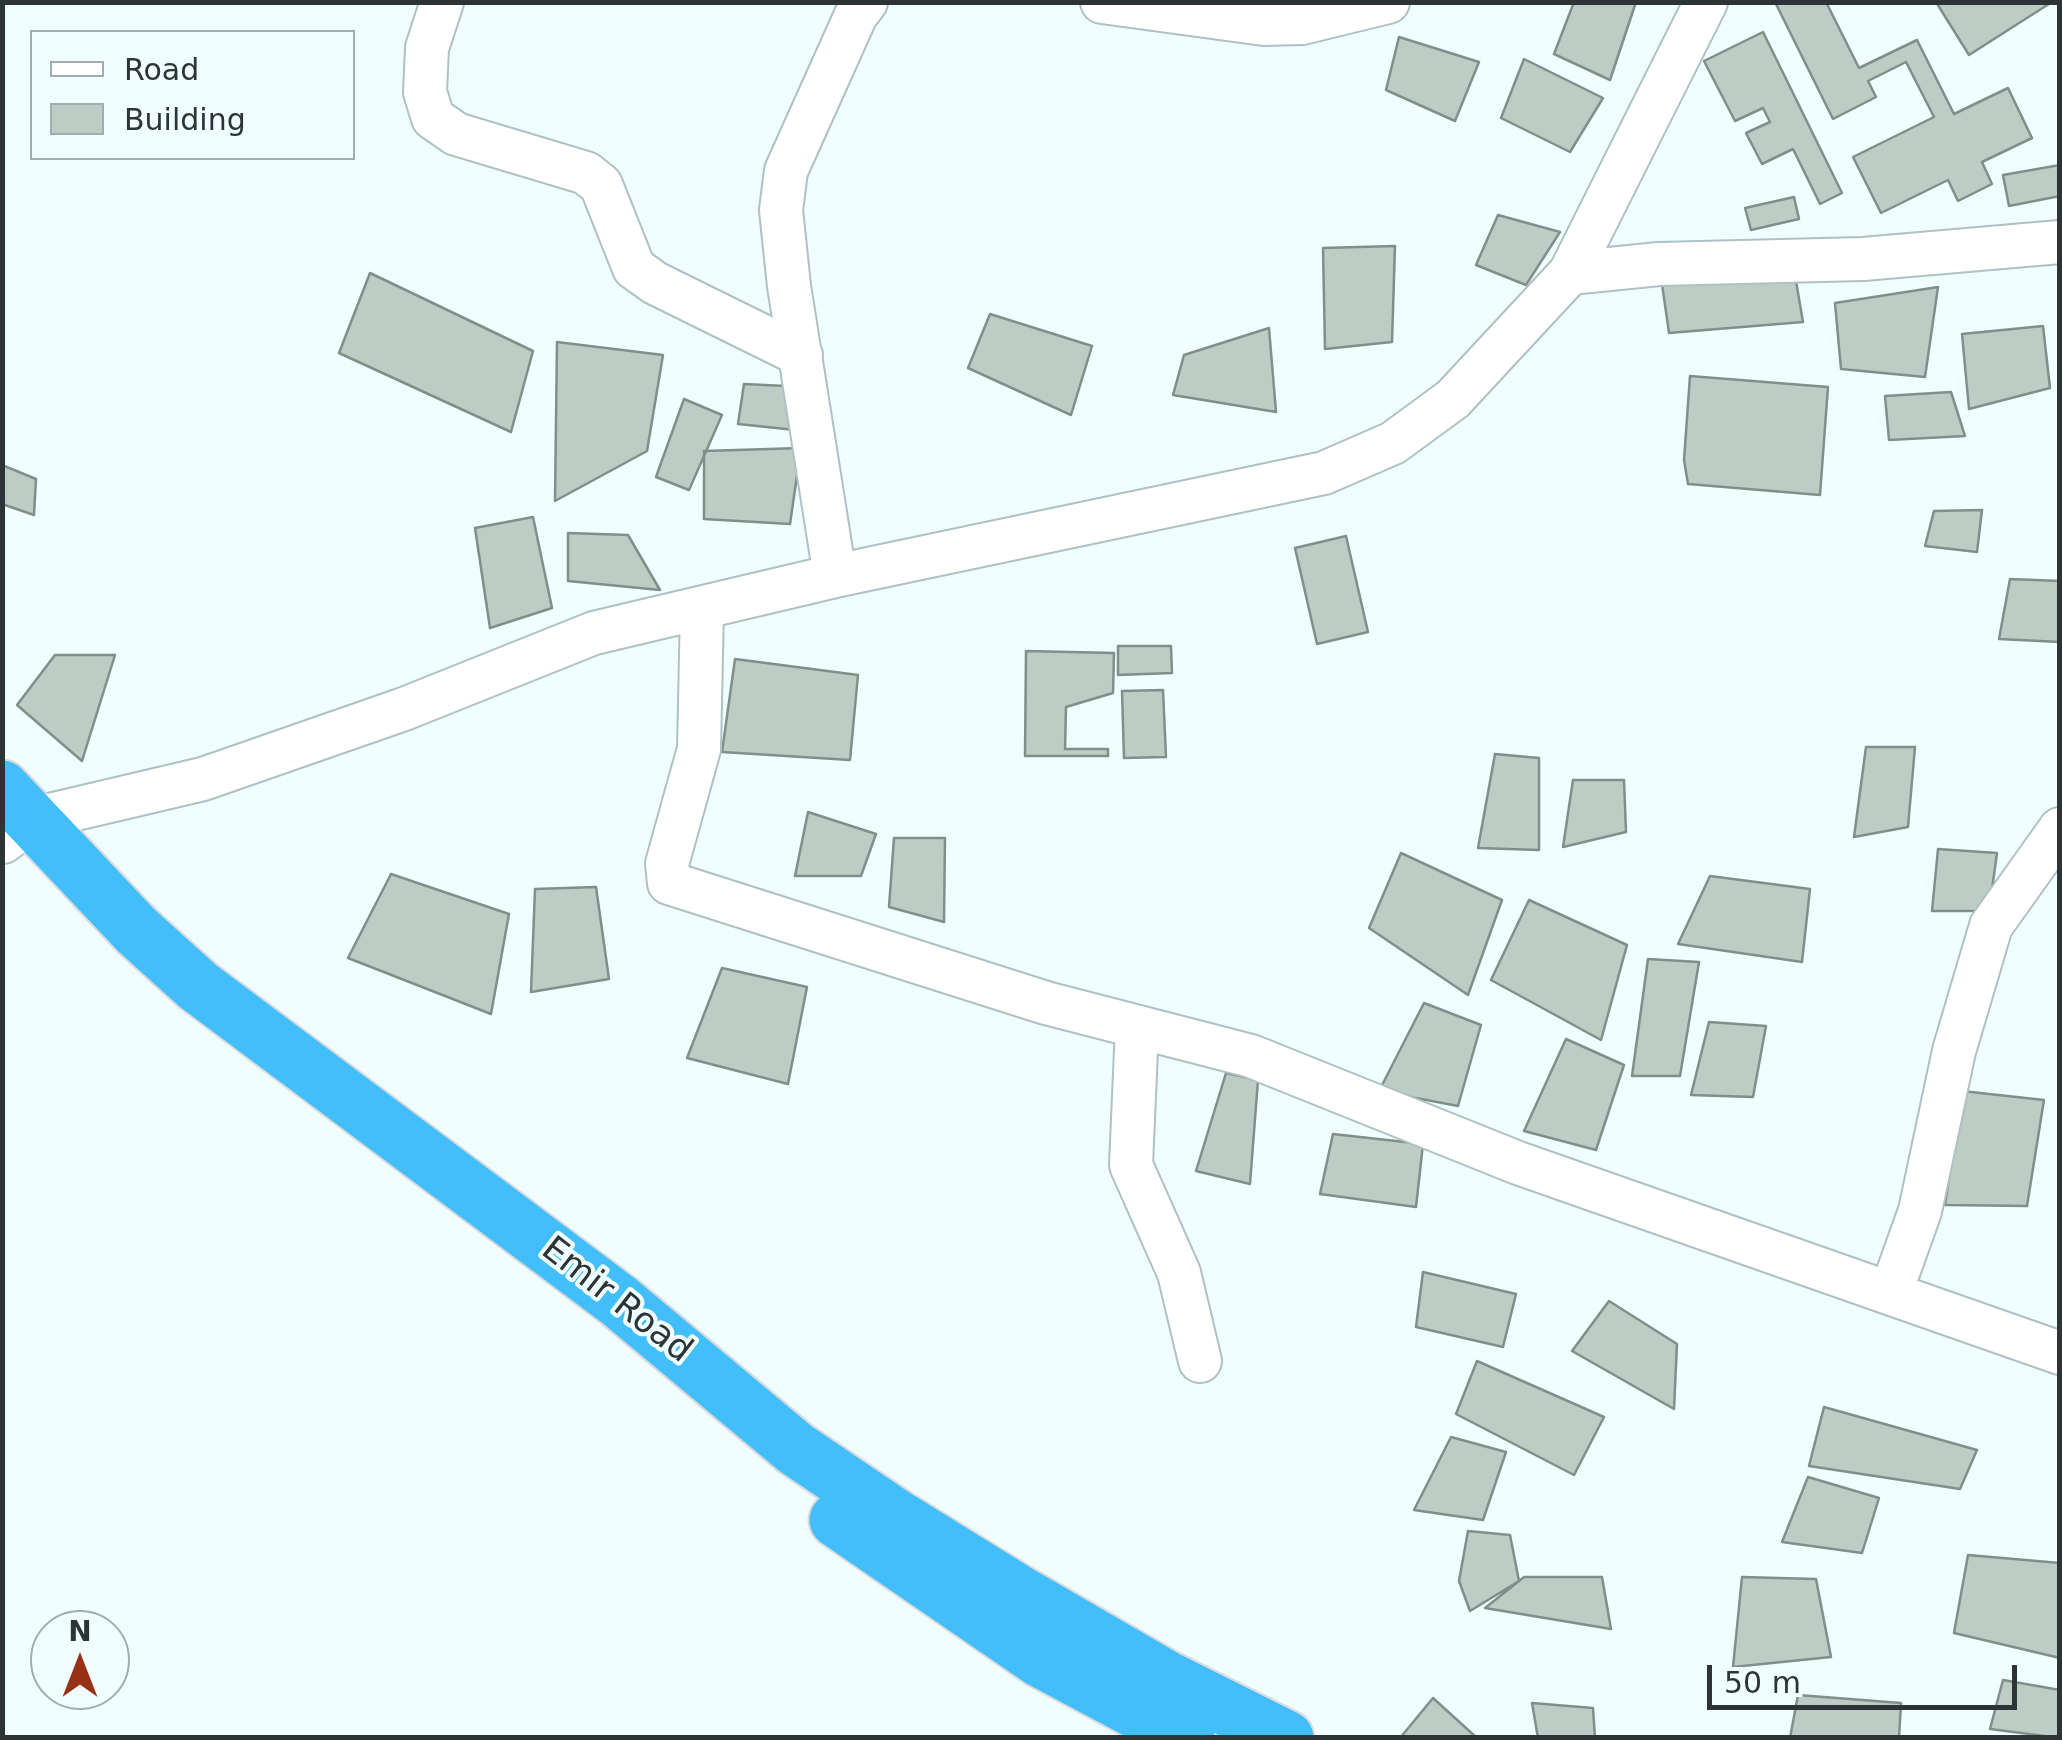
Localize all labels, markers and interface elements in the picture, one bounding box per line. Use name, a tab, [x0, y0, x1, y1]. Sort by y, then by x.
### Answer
legend	[30, 30, 355, 160]
text: Road	[124, 52, 199, 87]
text: Building	[124, 102, 246, 137]
street label: Emir Road	[532, 1229, 700, 1373]
north arrow	[30, 1610, 130, 1710]
text: N	[68, 1615, 92, 1648]
scale bar	[1712, 1645, 2022, 1707]
text: 50 m	[1724, 1665, 1801, 1700]

